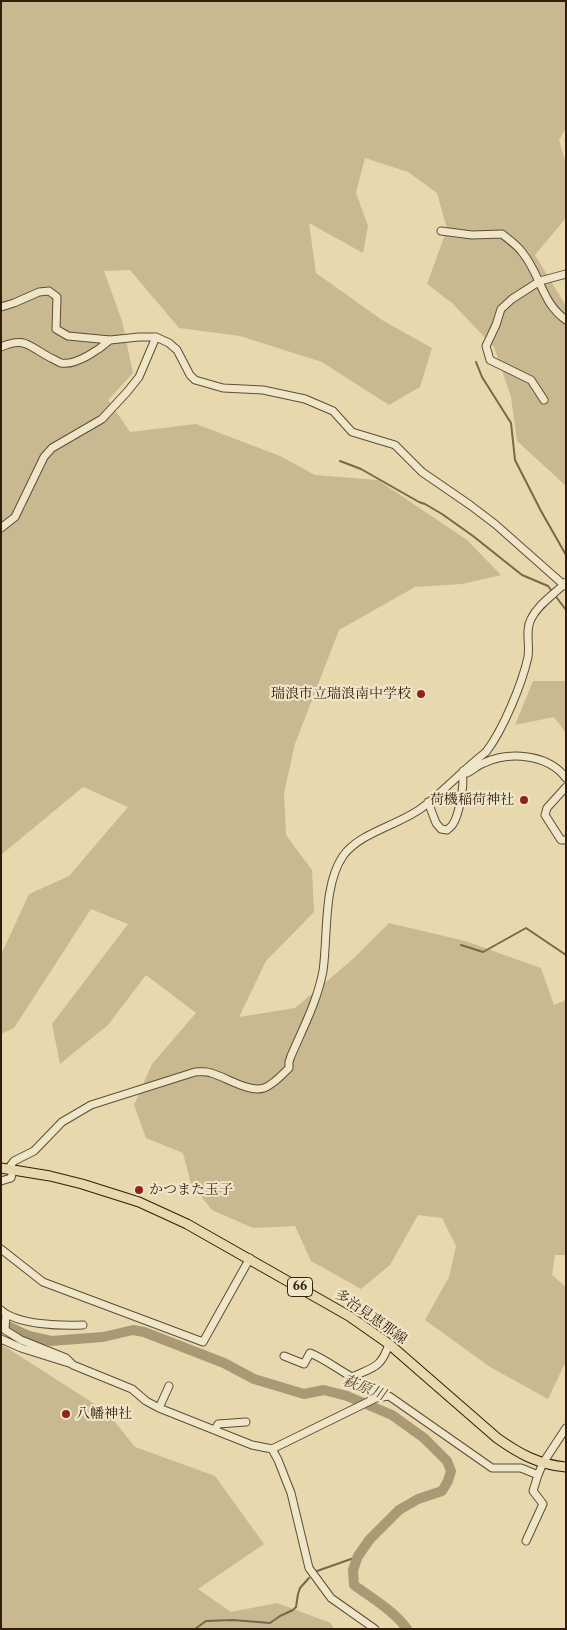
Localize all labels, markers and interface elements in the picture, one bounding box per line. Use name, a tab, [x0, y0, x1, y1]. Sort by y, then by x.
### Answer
place label: 瑞浪市立瑞浪南中学校	[271, 686, 411, 702]
marker: 瑞浪市立瑞浪南中学校	[415, 688, 427, 700]
place label: 荷機稲荷神社	[430, 792, 514, 808]
marker: 荷機稲荷神社	[518, 794, 530, 806]
place label: かつまた玉子	[149, 1182, 233, 1198]
marker: かつまた玉子	[133, 1184, 145, 1196]
road number: 66	[288, 1277, 312, 1296]
street label: 多治見恵那線	[332, 1286, 410, 1348]
water label: 萩原川	[340, 1372, 388, 1404]
place label: 八幡神社	[76, 1406, 132, 1422]
marker: 八幡神社	[60, 1408, 72, 1420]

